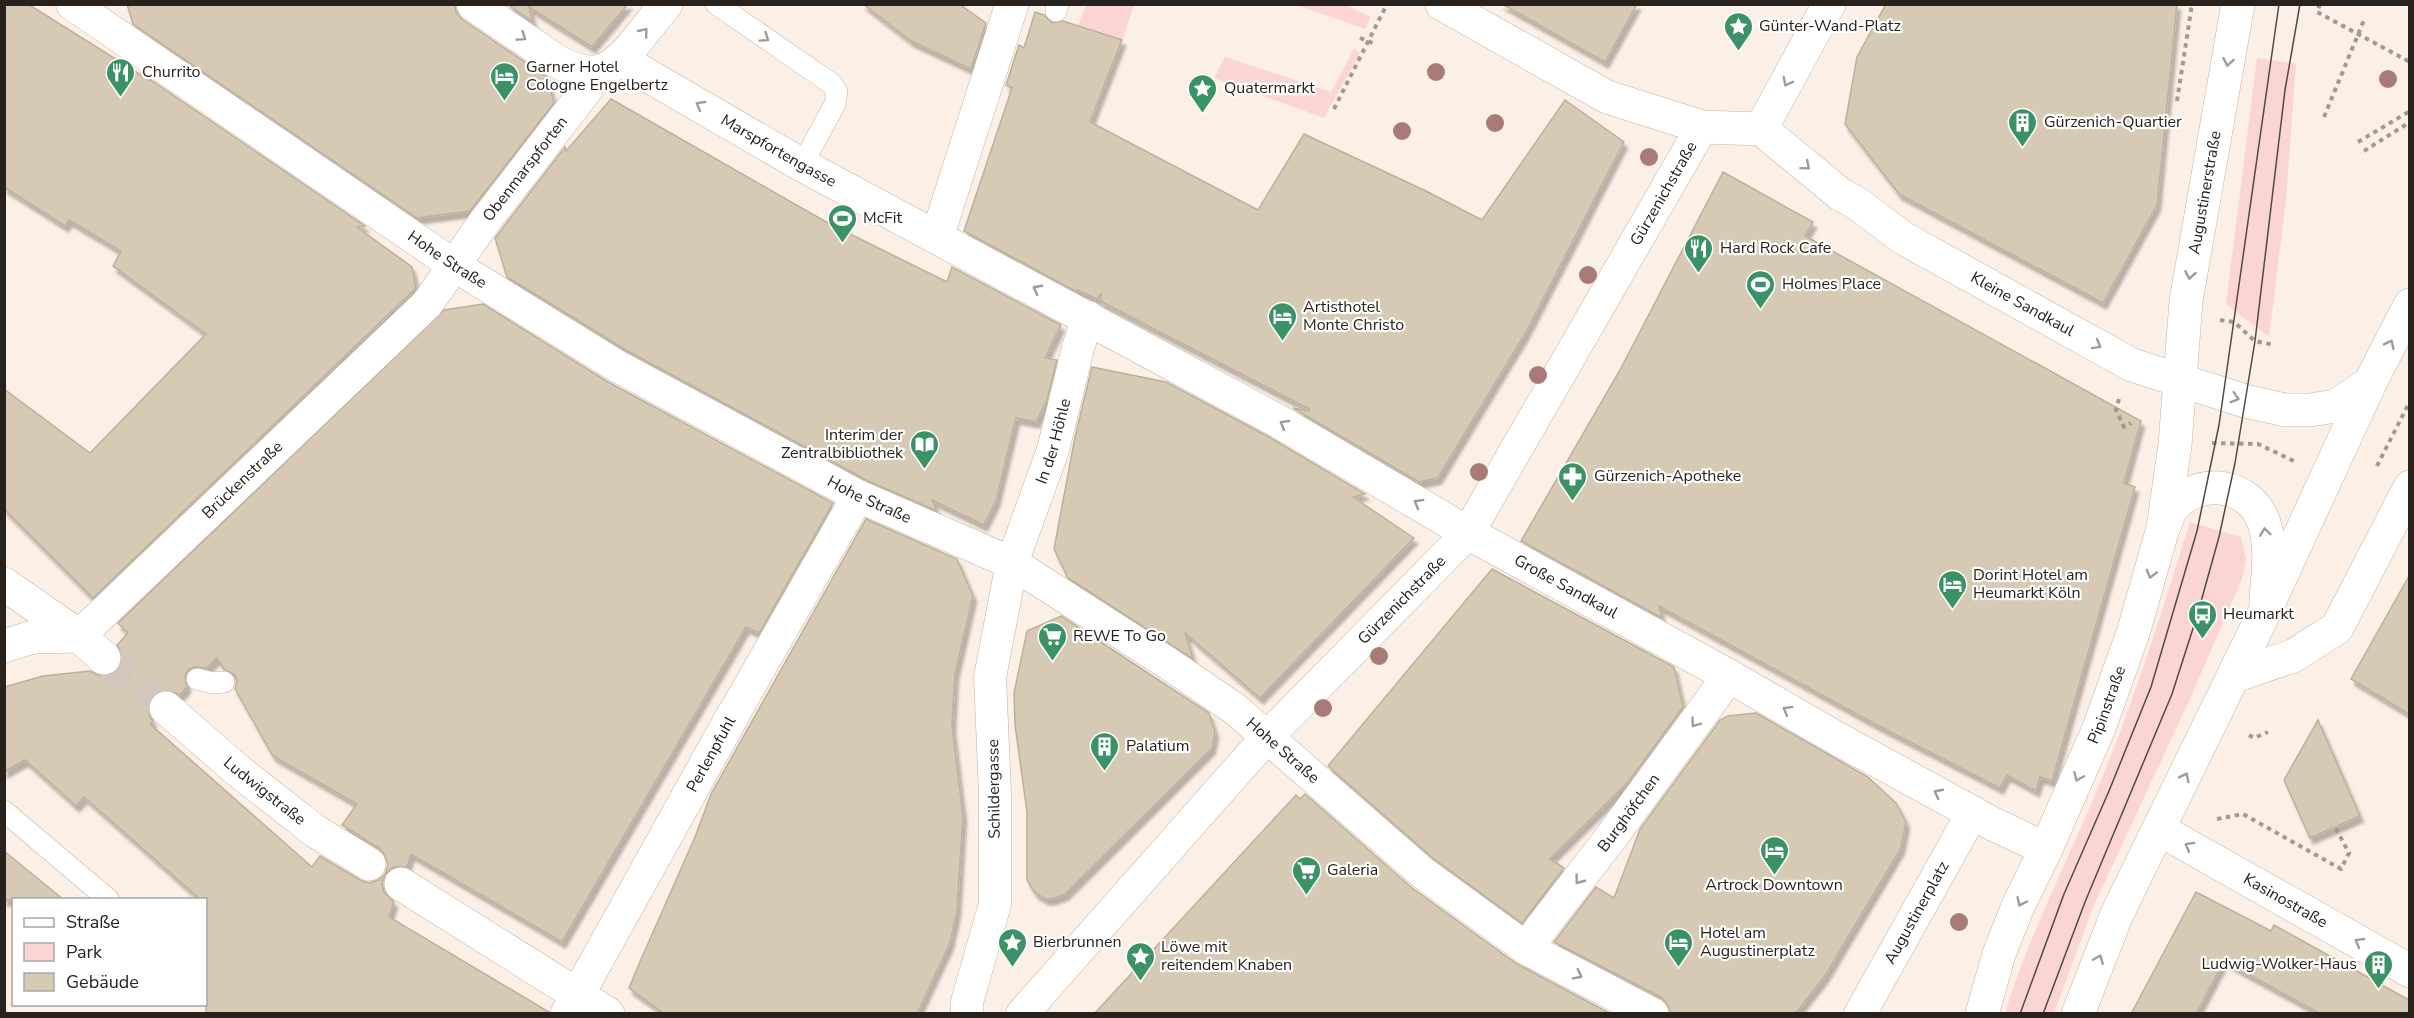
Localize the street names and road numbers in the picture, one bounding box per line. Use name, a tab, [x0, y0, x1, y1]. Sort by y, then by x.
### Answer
street label: Marspfortengasse	[717, 109, 840, 193]
street label: Obenmarspforten	[478, 112, 573, 226]
street label: Augustinerstraße	[2183, 129, 2227, 256]
street label: Gürzenichstraße	[1625, 137, 1702, 250]
street label: Hohe Straße	[403, 226, 491, 294]
street label: Kleine Sandkaul	[1967, 267, 2079, 342]
street label: In der Höhle	[1031, 396, 1076, 487]
street label: Brückenstraße	[197, 436, 288, 524]
street label: Hohe Straße	[823, 470, 915, 529]
street label: Große Sandkaul	[1510, 549, 1622, 624]
street label: Gürzenichstraße	[1353, 551, 1451, 650]
street label: Pipinstraße	[2082, 663, 2131, 747]
street label: Perlenpfuhl	[681, 712, 741, 796]
street label: Hohe Straße	[1241, 712, 1324, 789]
street label: Schildergasse	[982, 739, 1006, 839]
street label: Ludwigstraße	[219, 752, 310, 831]
street label: Burghöfchen	[1593, 769, 1665, 857]
street label: Augustinerplatz	[1879, 857, 1954, 968]
street label: Kasinostraße	[2239, 868, 2332, 933]

